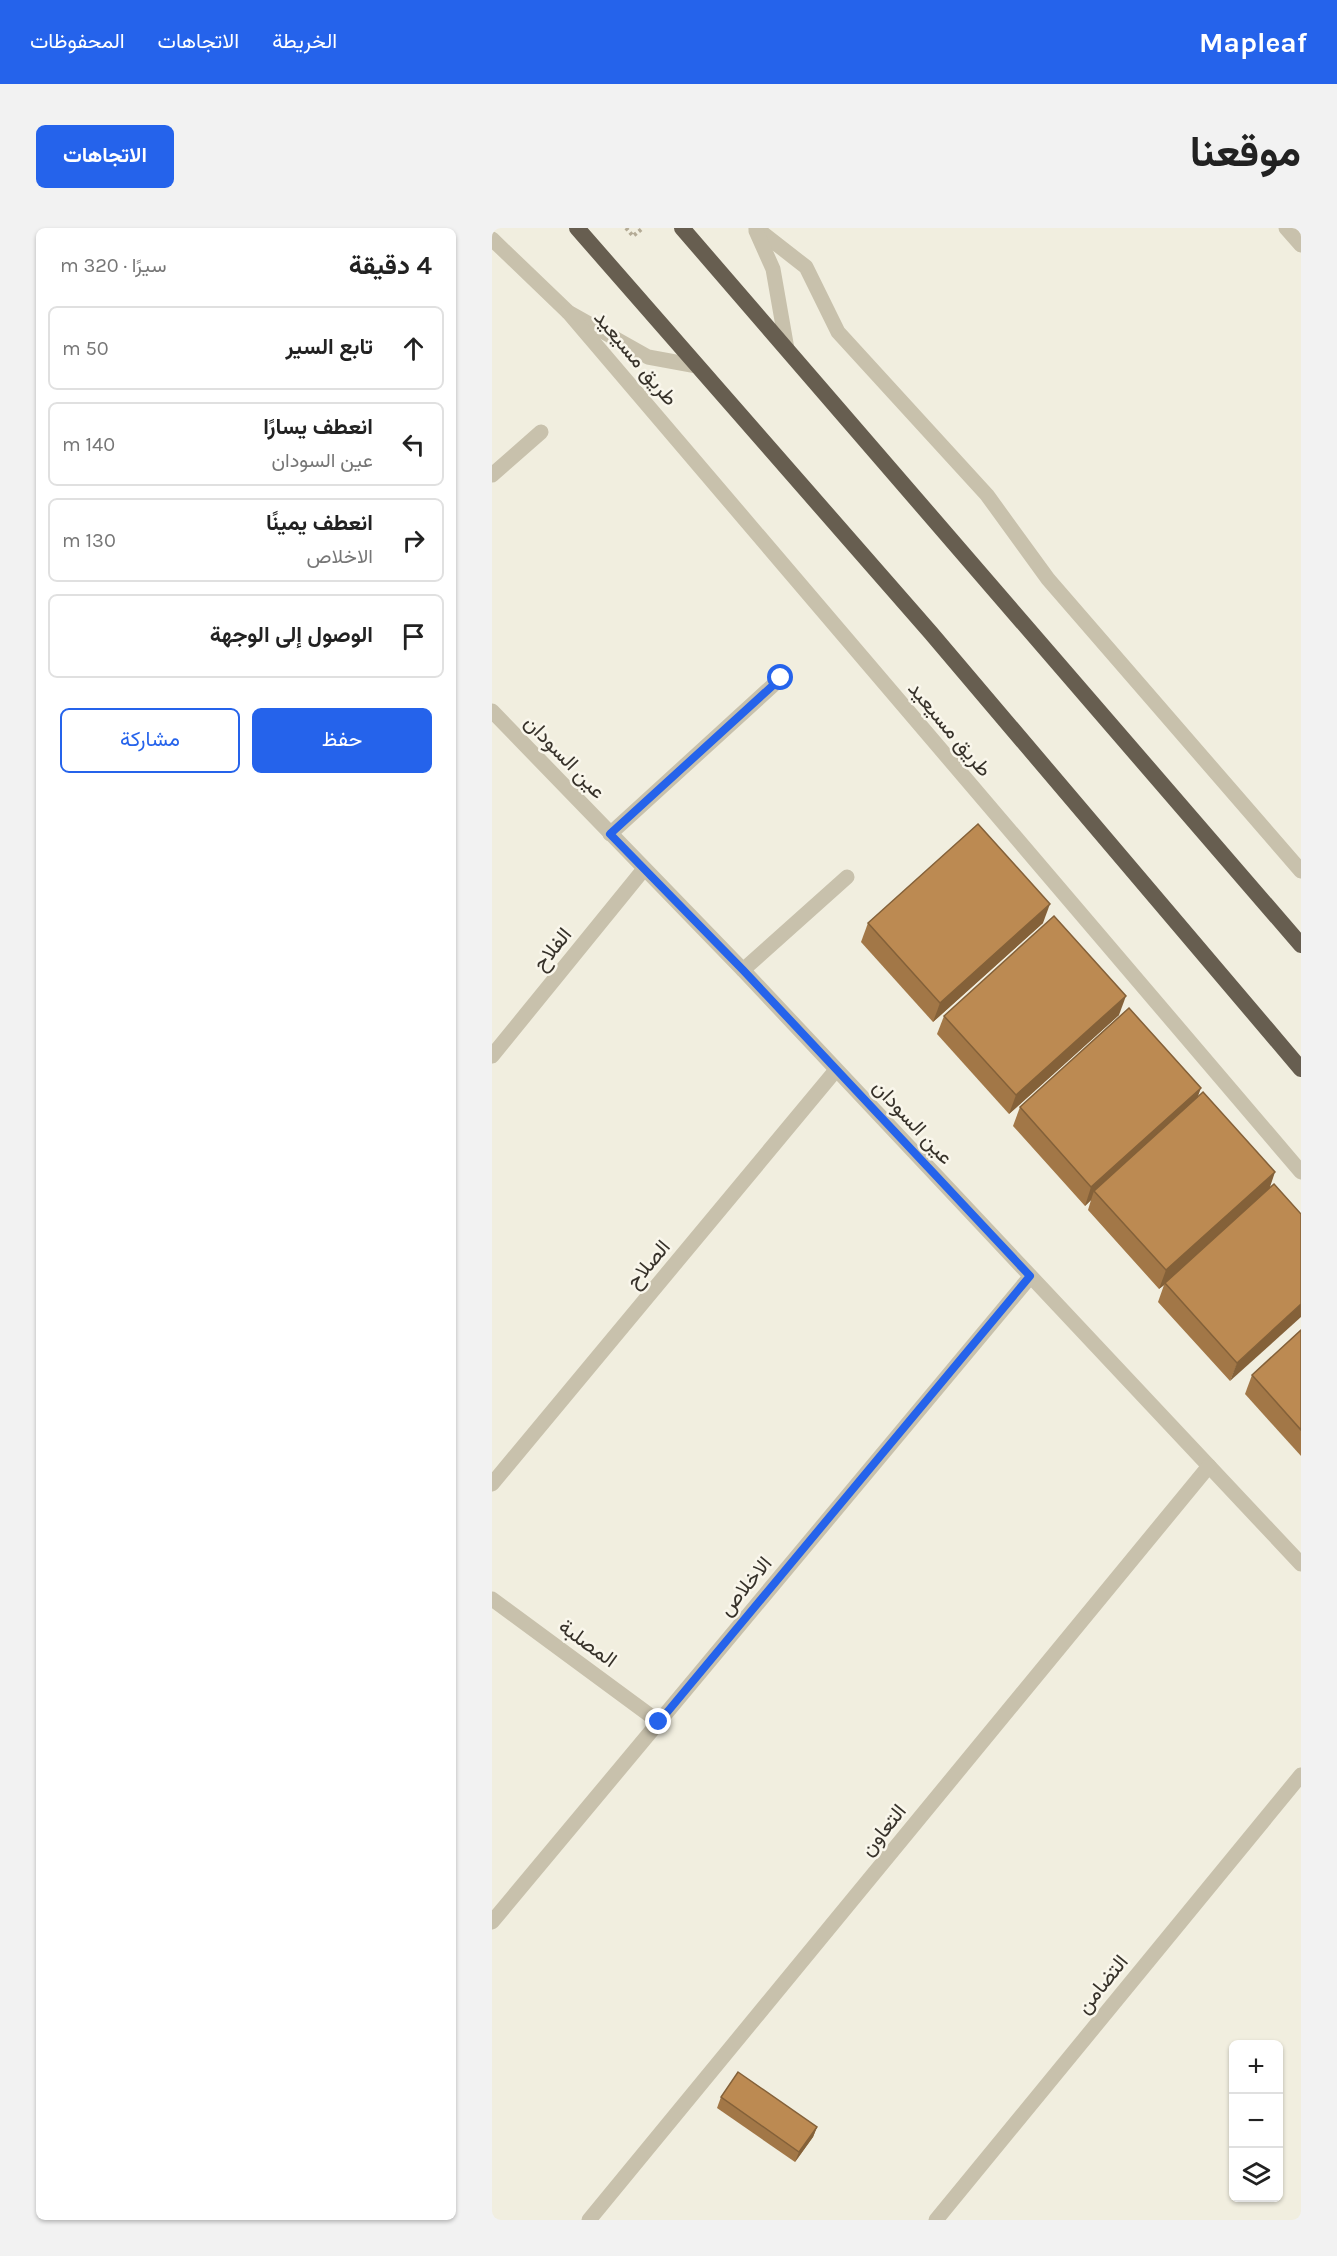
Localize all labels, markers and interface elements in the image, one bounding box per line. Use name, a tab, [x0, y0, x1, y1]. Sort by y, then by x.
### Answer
text: Mapleaf	[1199, 26, 1307, 59]
text: المحفوظات	[30, 29, 125, 53]
text: الاتجاهات	[158, 29, 239, 53]
text: الخريطة	[272, 29, 337, 53]
button: الاتجاهات	[36, 125, 174, 188]
text: موقعنا	[1190, 127, 1301, 177]
text: 4 دقيقة	[349, 250, 432, 281]
text: سيرًا · 320 m	[60, 254, 167, 277]
street label: طريق مسيعيد	[588, 306, 683, 411]
icon: ahead	[397, 332, 430, 365]
text: تابع السير	[285, 334, 373, 360]
text: 50 m	[62, 337, 109, 360]
text: انعطف يسارًا	[263, 414, 373, 440]
icon: left	[397, 428, 430, 461]
text: 140 m	[62, 433, 115, 456]
text: عين السودان	[272, 449, 373, 472]
text: انعطف يمينًا	[266, 510, 373, 536]
icon: right	[397, 524, 430, 557]
text: 130 m	[62, 529, 116, 552]
text: الاخلاص	[307, 545, 373, 568]
icon: arrive	[397, 620, 430, 653]
text: الوصول إلى الوجهة	[210, 622, 373, 648]
route start	[767, 664, 793, 690]
street label: طريق مسيعيد	[902, 677, 997, 782]
button: مشاركة	[60, 708, 240, 773]
button: حفظ	[252, 708, 432, 773]
street label: عين السودان	[519, 710, 611, 804]
street label: الفلاح	[528, 923, 578, 976]
street label: عين السودان	[867, 1075, 958, 1170]
street label: الصلاح	[621, 1235, 677, 1294]
street label: الاخلاص	[713, 1552, 777, 1620]
street label: المصلبة	[554, 1614, 622, 1672]
route end	[645, 1708, 671, 1734]
street label: التعاون	[855, 1799, 912, 1861]
street label: التضامن	[1071, 1950, 1133, 2018]
map controls	[1229, 2040, 1283, 2202]
button: +	[1229, 2040, 1283, 2094]
button: −	[1229, 2094, 1283, 2148]
button: layers	[1229, 2148, 1283, 2202]

